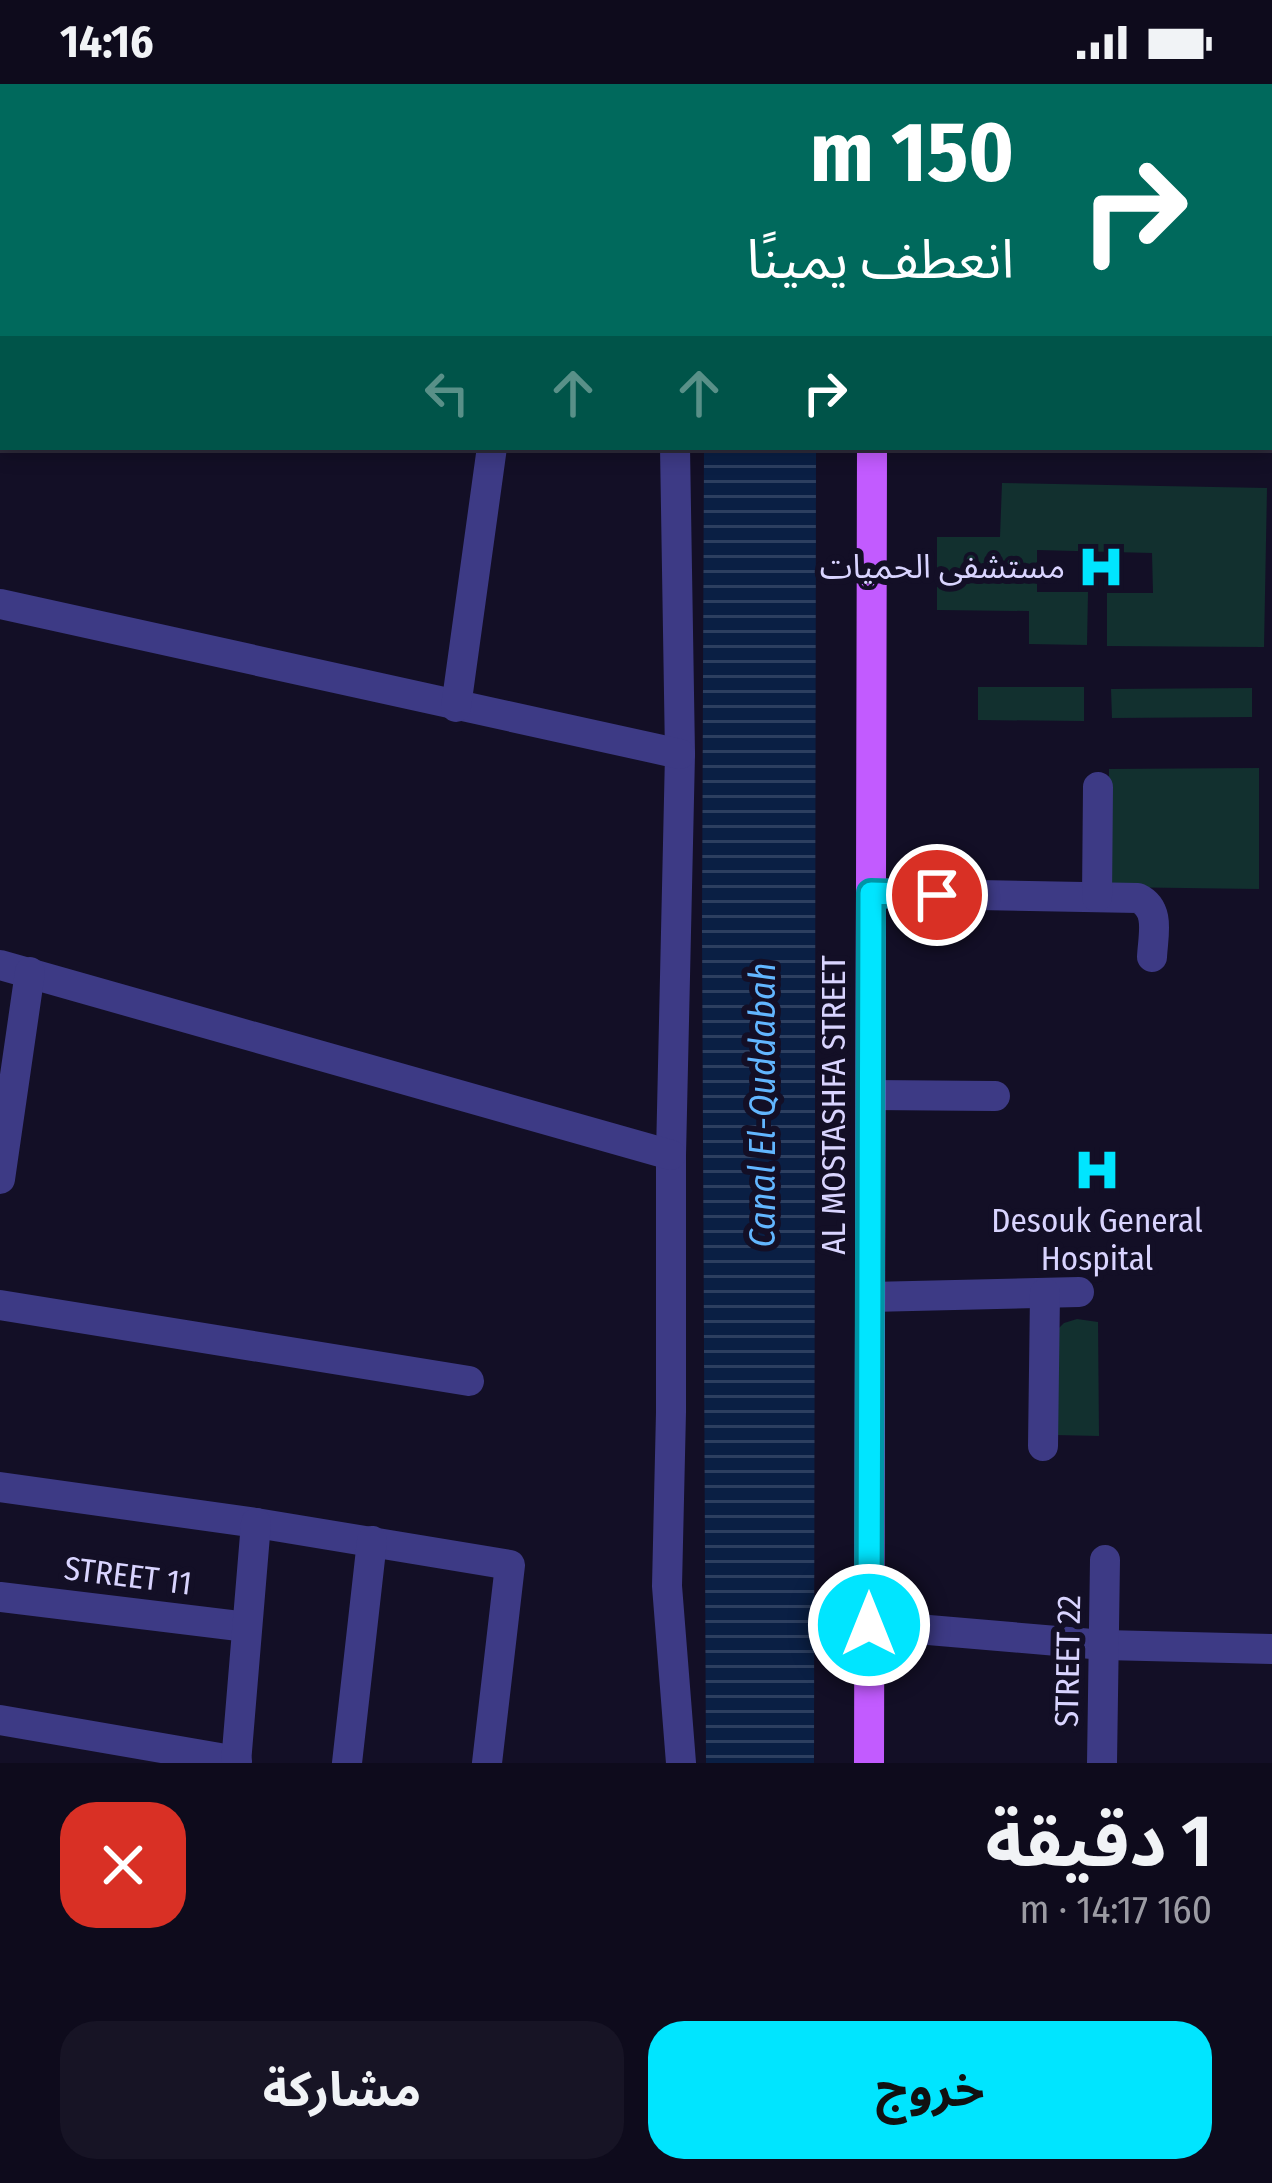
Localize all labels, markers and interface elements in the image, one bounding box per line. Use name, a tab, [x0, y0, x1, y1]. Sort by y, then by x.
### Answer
text: 14:16	[60, 15, 154, 69]
text: 150 m	[810, 102, 1014, 203]
icon: right	[1056, 132, 1212, 288]
text: انعطف يمينًا	[746, 228, 1014, 292]
icon: left	[414, 360, 480, 426]
icon: ahead	[540, 360, 606, 426]
icon: ahead	[666, 360, 732, 426]
icon: right	[792, 360, 858, 426]
hospital icon: مستشفى الحميات	[1076, 542, 1126, 592]
place label: مستشفى الحميات	[820, 547, 1065, 587]
pin	[886, 844, 988, 946]
icon: arrive	[904, 862, 970, 928]
street label: AL MOSTASHFA STREET	[814, 954, 854, 1255]
water label: Canal El-Quddabah	[741, 963, 785, 1247]
hospital icon: Desouk General Hospital	[1072, 1145, 1122, 1195]
place label: Desouk General Hospital	[991, 1201, 1203, 1279]
street label: STREET 11	[62, 1548, 194, 1604]
position arrow	[806, 1562, 932, 1688]
street label: STREET 22	[1047, 1595, 1089, 1727]
text: 1 دقيقة	[985, 1799, 1212, 1885]
button: close	[60, 1802, 186, 1928]
text: 160 m · 14:17	[1020, 1887, 1212, 1933]
button: مشاركة	[60, 2021, 624, 2159]
button: خروج	[648, 2021, 1212, 2159]

